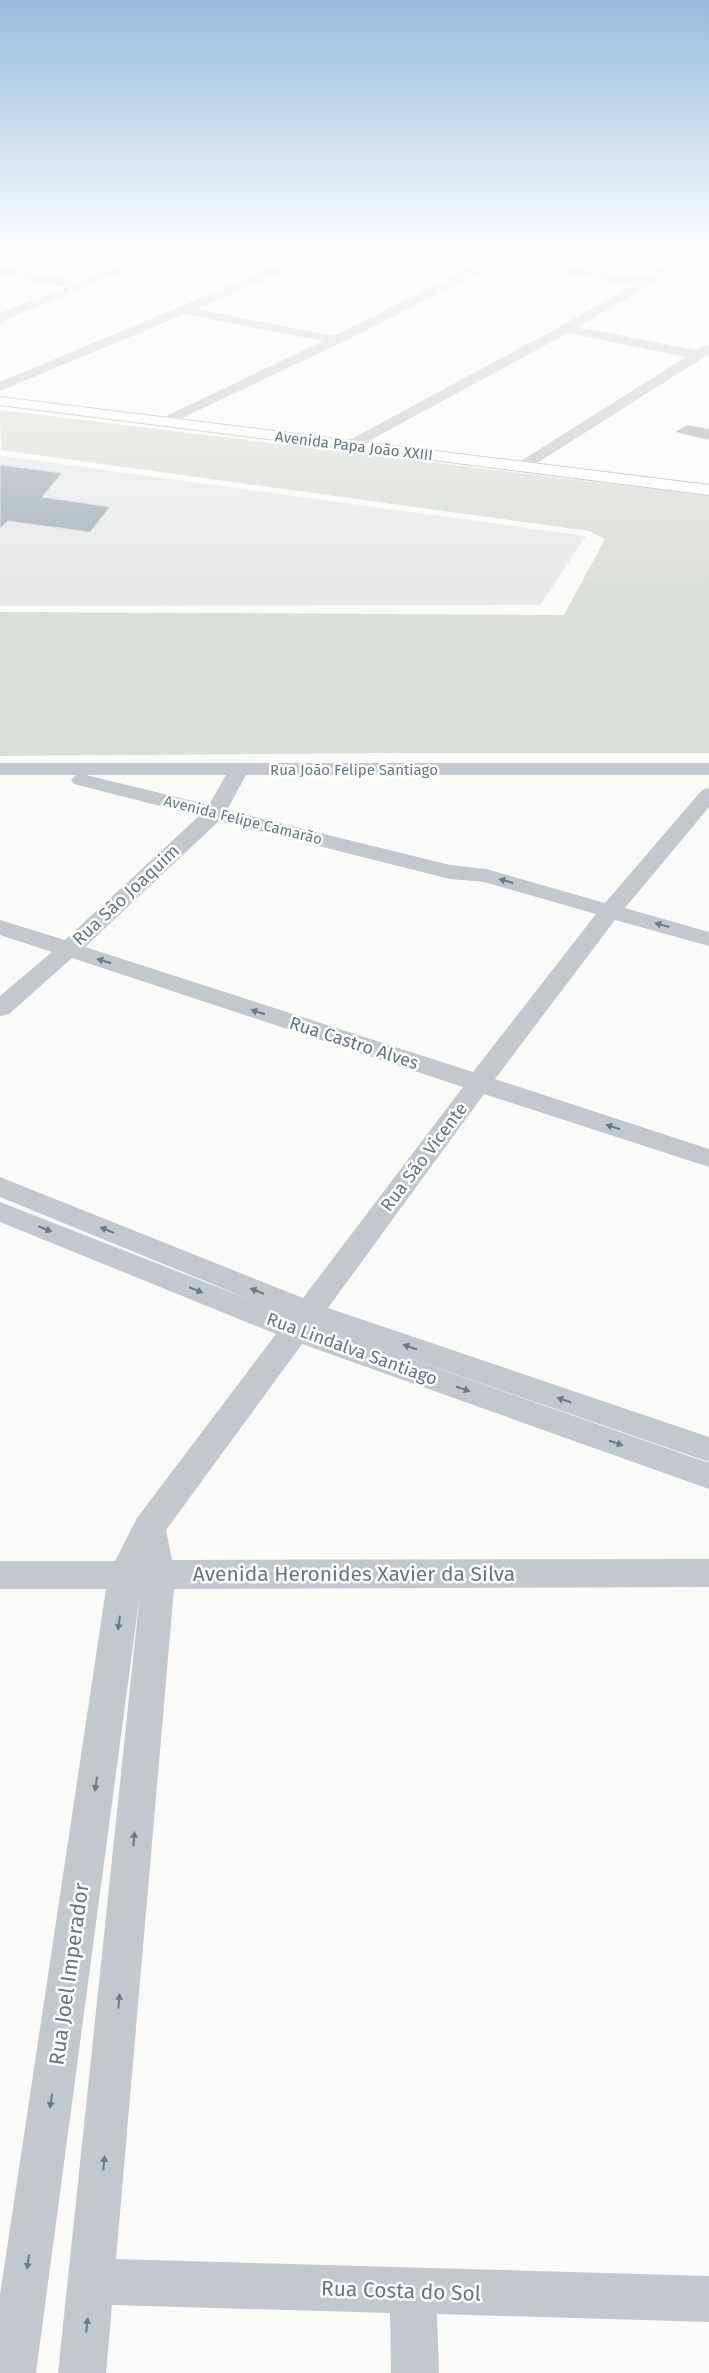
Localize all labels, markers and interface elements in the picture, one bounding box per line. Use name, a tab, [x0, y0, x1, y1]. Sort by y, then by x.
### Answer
street label: Avenida Papa João XXIII	[274, 427, 434, 465]
street label: Rua João Felipe Santiago	[270, 761, 438, 779]
street label: Avenida Felipe Camarão	[162, 792, 324, 848]
street label: Rua São Joaquim	[68, 840, 184, 950]
one-way arrow	[498, 877, 513, 885]
one-way arrow	[655, 921, 670, 929]
one-way arrow	[96, 956, 111, 964]
one-way arrow	[251, 1007, 266, 1015]
street label: Rua Castro Alves	[287, 1012, 421, 1074]
street label: Rua São Vicente	[376, 1098, 472, 1216]
one-way arrow	[605, 1123, 620, 1131]
one-way arrow	[38, 1225, 53, 1233]
one-way arrow	[100, 1225, 114, 1233]
one-way arrow	[189, 1286, 204, 1294]
one-way arrow	[250, 1287, 264, 1295]
street label: Rua Lindalva Santiago	[264, 1308, 440, 1390]
one-way arrow	[402, 1343, 417, 1351]
one-way arrow	[456, 1385, 471, 1393]
one-way arrow	[556, 1396, 571, 1403]
one-way arrow	[609, 1440, 624, 1447]
street label: Avenida Heronides Xavier da Silva	[193, 1561, 515, 1587]
one-way arrow	[114, 1615, 122, 1631]
one-way arrow	[92, 1776, 100, 1792]
one-way arrow	[130, 1831, 138, 1847]
street label: Rua Joel Imperador	[43, 1881, 95, 2067]
one-way arrow	[115, 1993, 123, 2009]
one-way arrow	[47, 2093, 55, 2109]
one-way arrow	[100, 2155, 108, 2171]
one-way arrow	[24, 2254, 32, 2270]
street label: Rua Costa do Sol	[321, 2275, 481, 2307]
one-way arrow	[84, 2316, 92, 2332]

